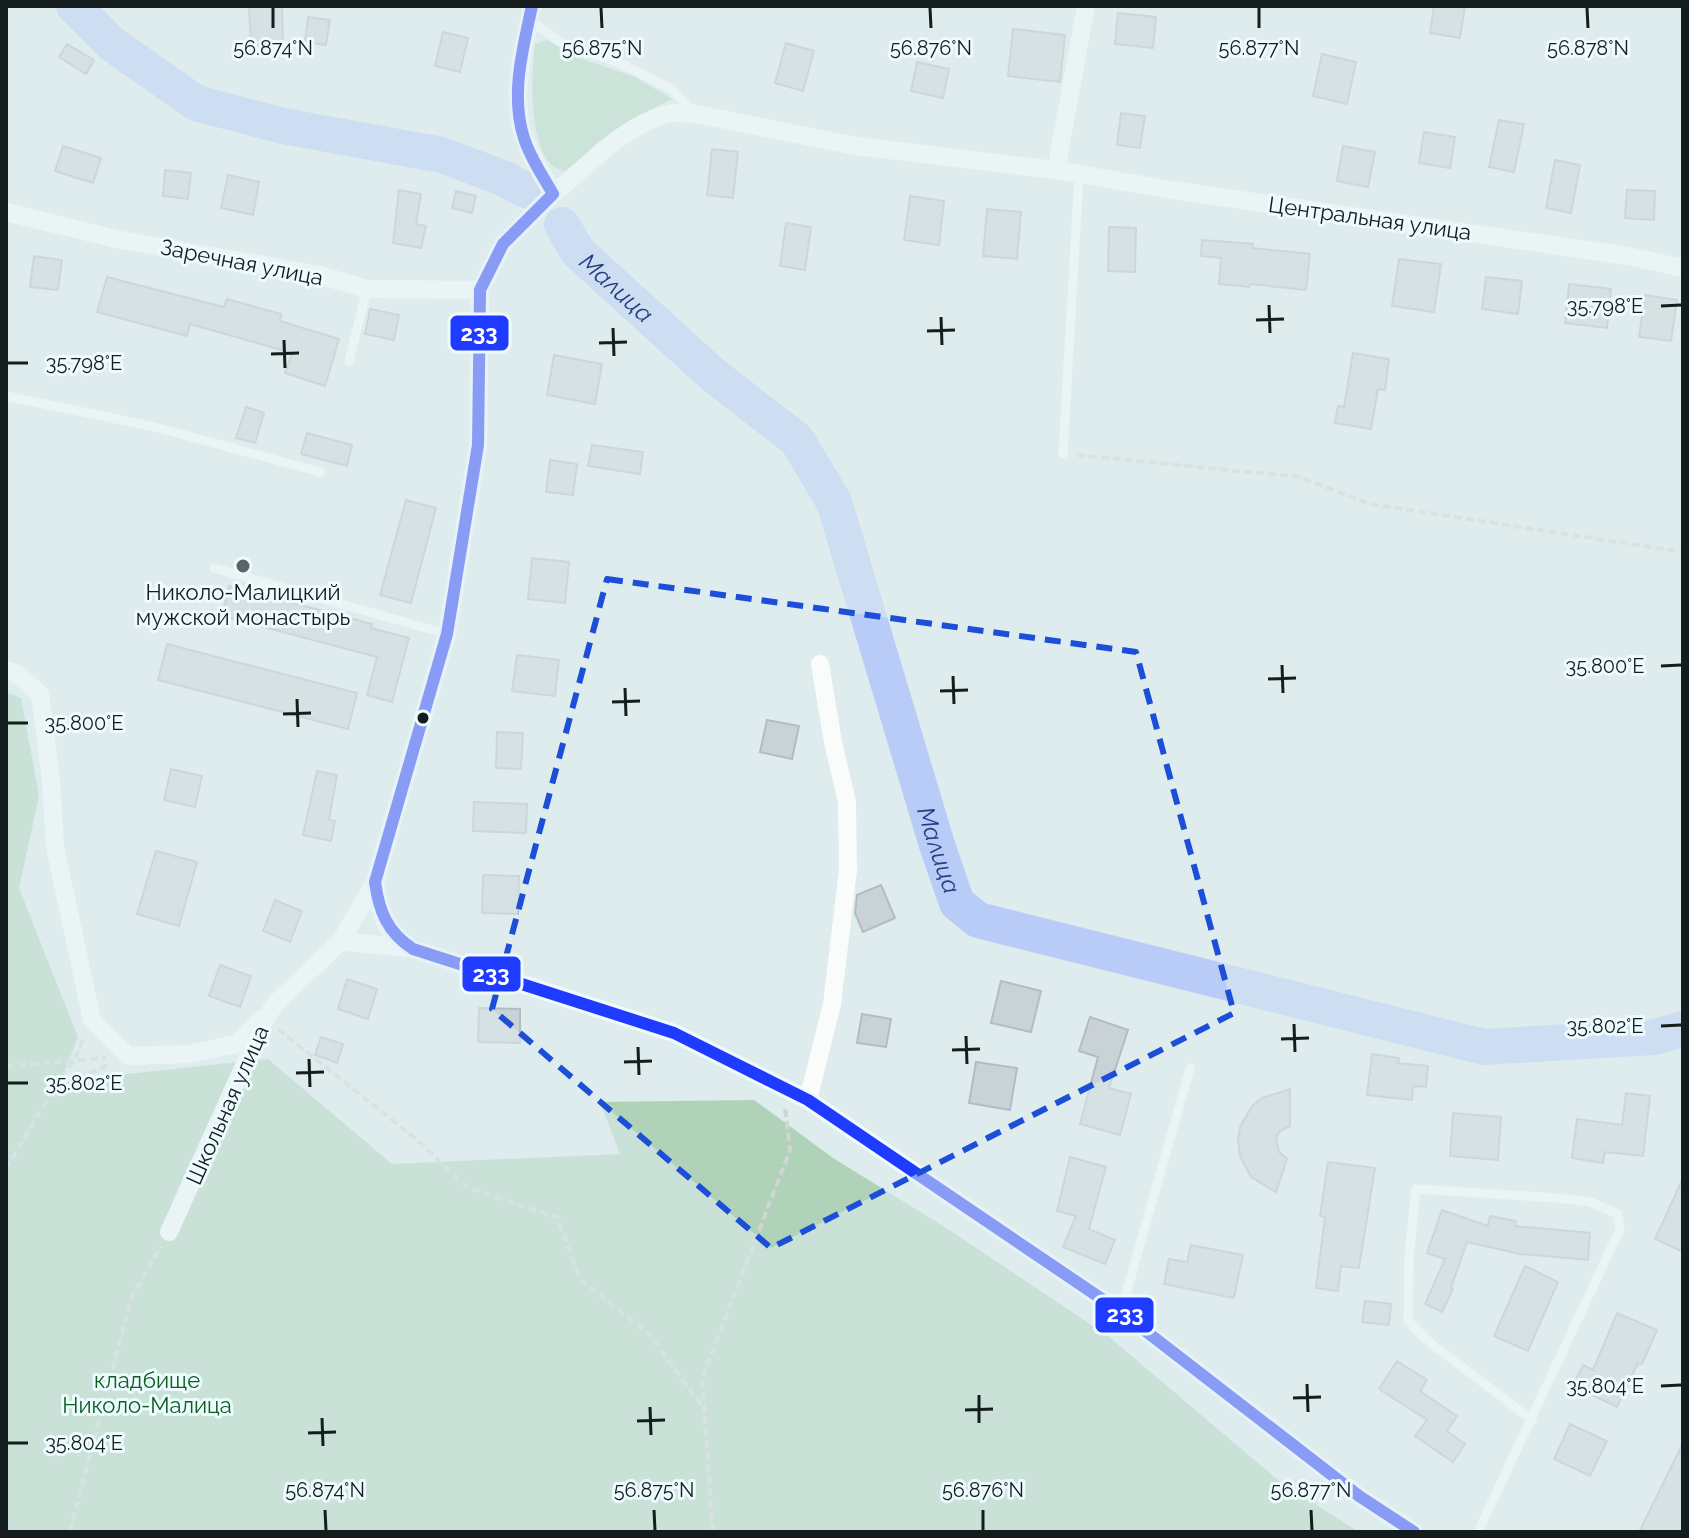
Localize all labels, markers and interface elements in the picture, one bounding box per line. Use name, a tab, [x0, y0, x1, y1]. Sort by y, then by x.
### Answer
text: 56.874°N	[233, 36, 313, 60]
text: 56.875°N	[562, 36, 642, 60]
text: 56.876°N	[890, 36, 972, 60]
text: 56.877°N	[1219, 36, 1299, 60]
text: 56.878°N	[1547, 36, 1629, 60]
street label: Центральная улица	[1267, 191, 1473, 245]
street label: Заречная улица	[158, 233, 326, 291]
water label: Малица	[574, 247, 660, 328]
text: 35.798°E	[1567, 294, 1643, 318]
line badge: 233	[449, 314, 510, 352]
text: 233	[461, 320, 497, 346]
text: 35.798°E	[46, 351, 122, 375]
marker: Николо-Малицкий мужской монастырь	[234, 557, 252, 575]
place label: Николо-Малицкий мужской монастырь	[136, 579, 351, 630]
text: 35.800°E	[1566, 654, 1644, 678]
unlabelled marker	[415, 710, 431, 726]
text: 35.800°E	[45, 711, 123, 735]
water label: Малица	[912, 803, 967, 897]
line badge: 233	[461, 955, 522, 993]
text: 233	[473, 961, 509, 987]
text: 35.802°E	[1566, 1014, 1644, 1038]
street label: Школьная улица	[180, 1021, 274, 1189]
text: 35.802°E	[45, 1071, 123, 1095]
line badge: 233	[1094, 1296, 1155, 1334]
text: 233	[1107, 1301, 1143, 1327]
park label: кладбище Николо-Малица	[62, 1367, 232, 1418]
text: 35.804°E	[1566, 1374, 1644, 1398]
text: 35.804°E	[45, 1431, 123, 1455]
text: 56.874°N	[285, 1478, 365, 1502]
text: 56.875°N	[614, 1478, 694, 1502]
text: 56.876°N	[942, 1478, 1024, 1502]
text: 56.877°N	[1271, 1478, 1351, 1502]

